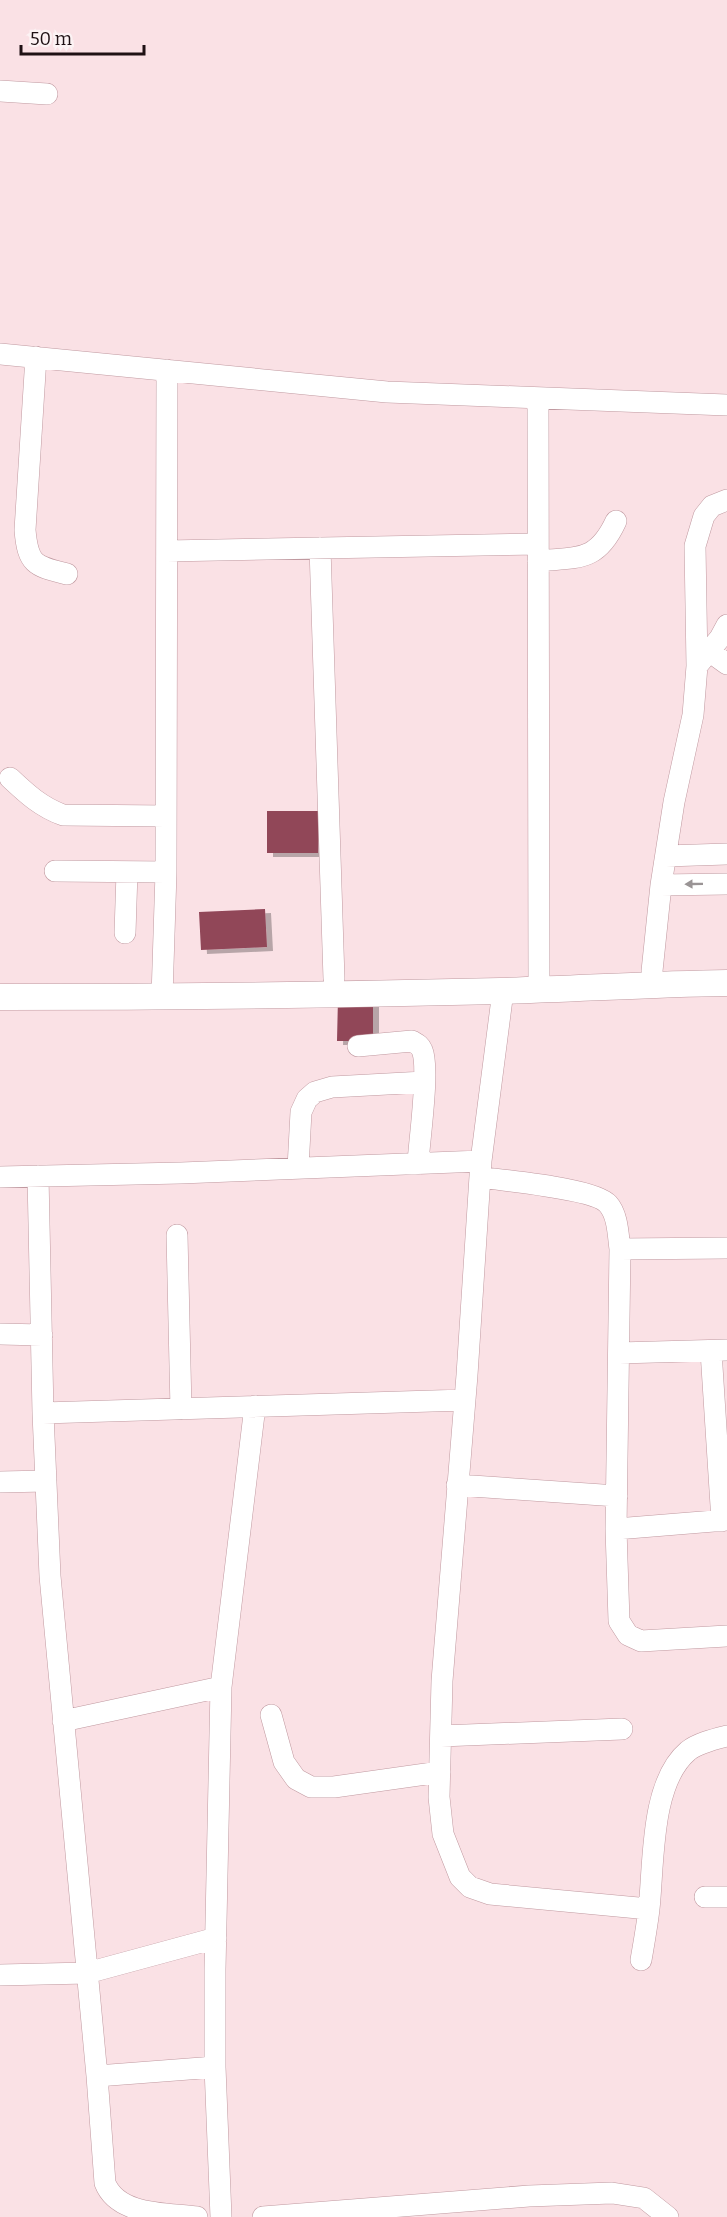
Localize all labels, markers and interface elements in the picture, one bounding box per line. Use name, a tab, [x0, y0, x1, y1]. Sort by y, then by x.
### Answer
scale bar	[21, 18, 144, 56]
text: 50 m	[30, 28, 72, 50]
one-way arrow	[685, 879, 704, 889]

